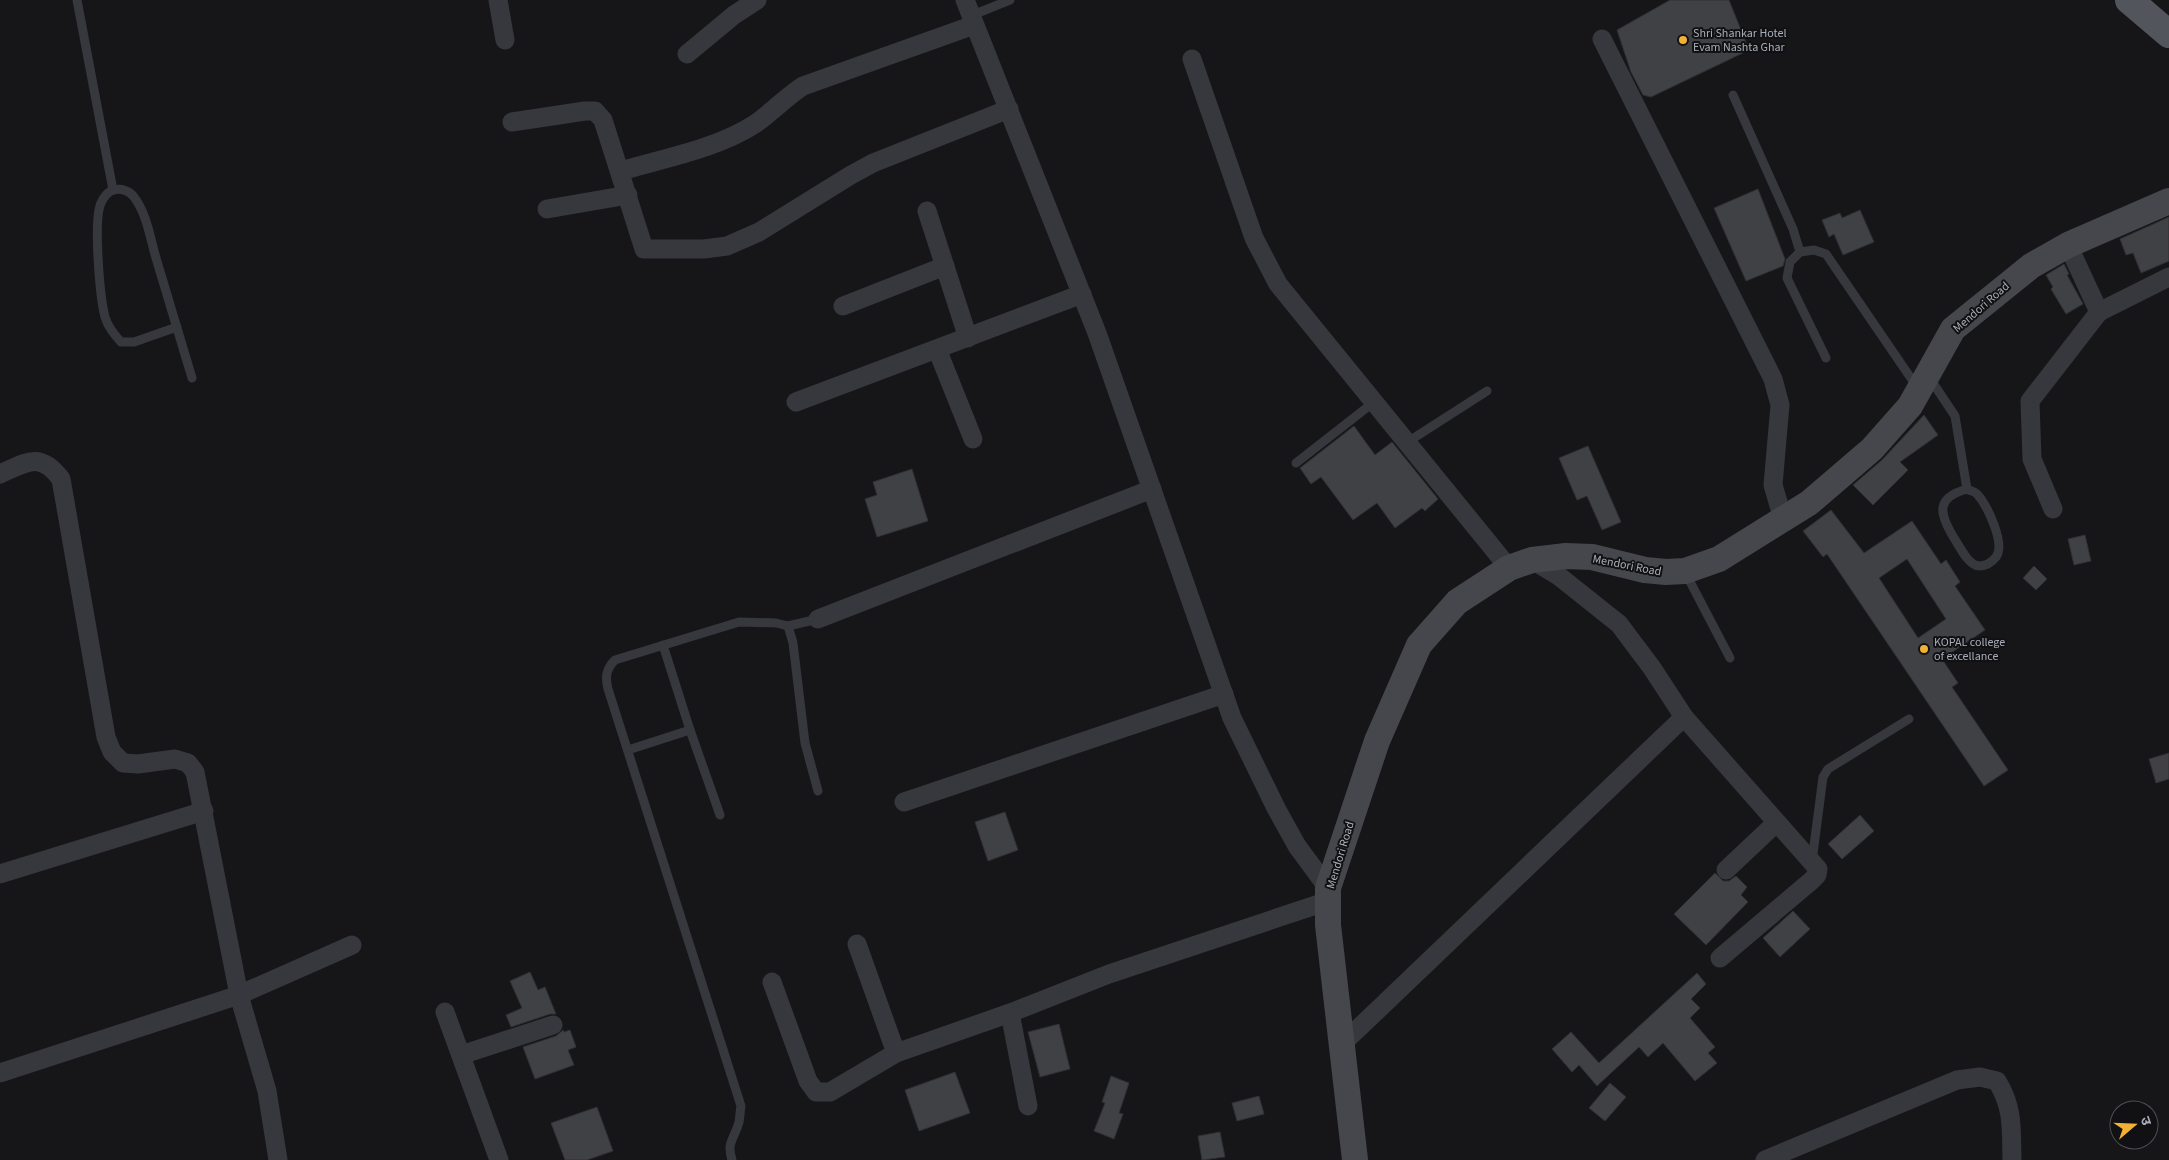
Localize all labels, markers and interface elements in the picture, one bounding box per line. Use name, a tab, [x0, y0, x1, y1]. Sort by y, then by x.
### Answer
place label: Shri Shankar Hotel Evam Nashta Ghar	[1693, 25, 1786, 56]
marker: Shri Shankar Hotel Evam Nashta Ghar	[1677, 34, 1689, 46]
street label: Mendori Road	[1949, 278, 2013, 337]
street label: Mendori Road	[1591, 550, 1663, 580]
place label: KOPAL college of excellance	[1934, 634, 2005, 665]
marker: KOPAL college of excellance	[1918, 643, 1930, 655]
street label: Mendori Road	[1322, 819, 1359, 891]
north arrow	[2109, 1100, 2159, 1150]
text: उ	[2135, 1114, 2156, 1129]

